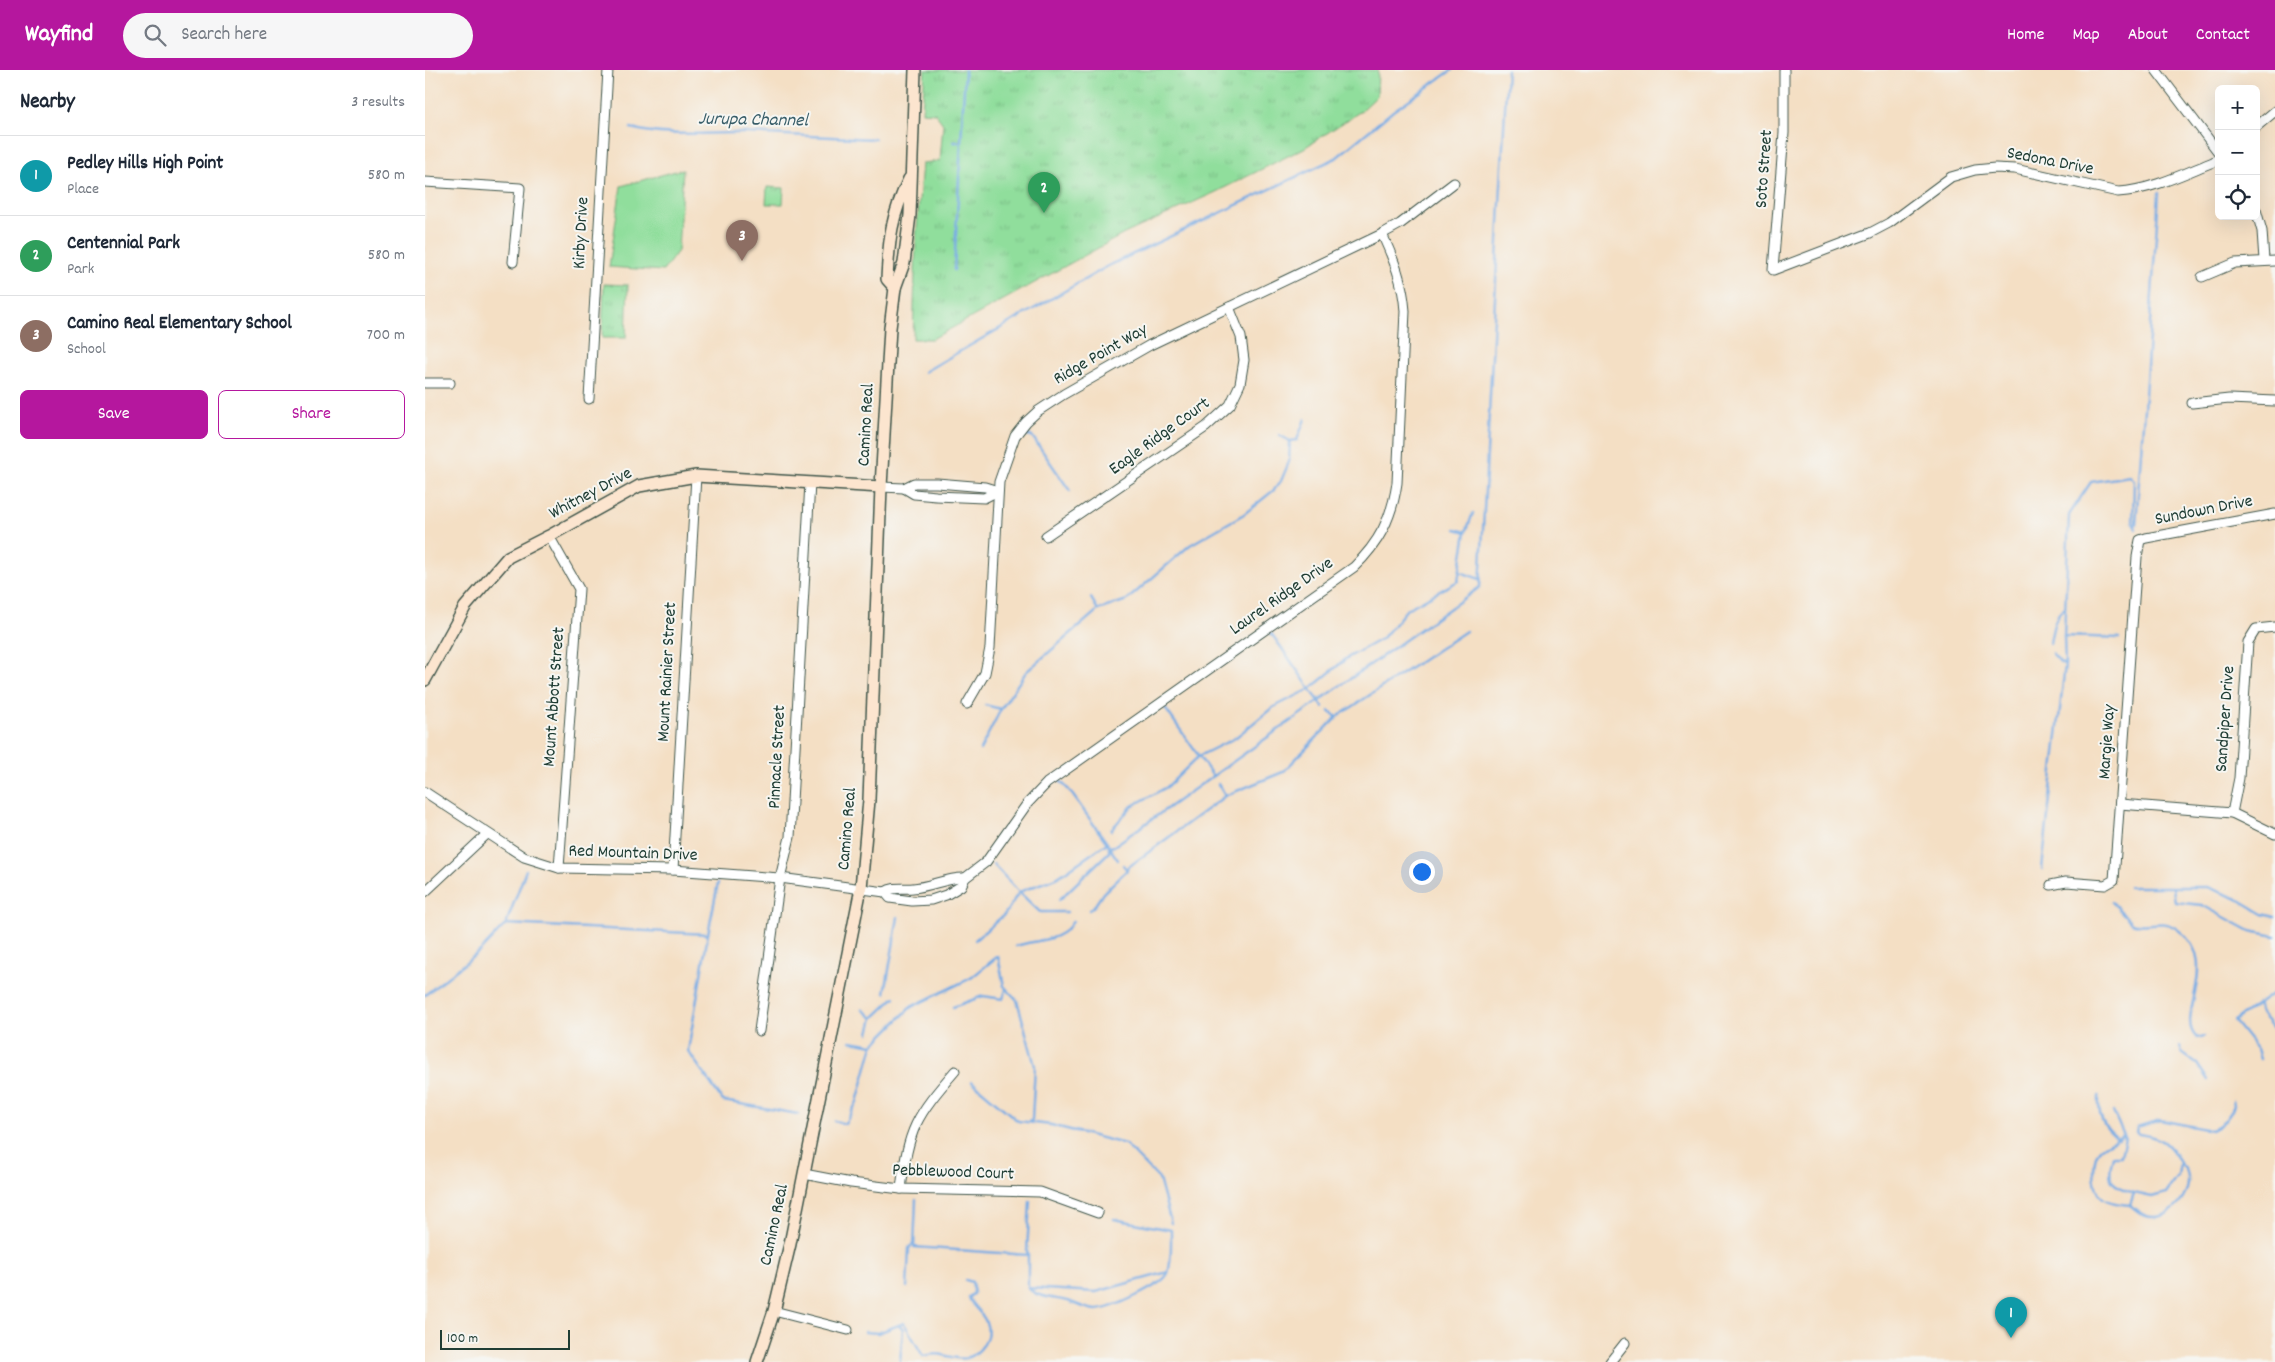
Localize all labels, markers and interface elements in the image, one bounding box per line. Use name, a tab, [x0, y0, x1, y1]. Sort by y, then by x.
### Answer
search box	[123, 13, 473, 58]
text: Wayfind	[25, 18, 93, 52]
icon: search	[141, 21, 169, 49]
text: Search here	[181, 22, 267, 49]
text: Home	[2007, 23, 2044, 48]
text: Map	[2072, 23, 2100, 48]
text: About	[2128, 23, 2168, 48]
text: Contact	[2196, 23, 2250, 48]
map controls	[2215, 85, 2260, 220]
button: +	[2215, 85, 2260, 130]
text: Nearby	[20, 88, 75, 118]
text: 3 results	[351, 91, 405, 114]
water label: Jurupa Channel	[698, 107, 810, 135]
street label: Soto Street	[1750, 129, 1780, 209]
button: −	[2215, 130, 2260, 175]
street label: Sedona Drive	[2004, 141, 2096, 183]
text: Pedley Hills High Point	[67, 151, 223, 178]
text: 1	[34, 164, 38, 187]
text: 580 m	[368, 164, 405, 187]
pin: 2	[1028, 172, 1060, 213]
button: locate	[2215, 175, 2260, 220]
text: Place	[67, 178, 99, 201]
street label: Kirby Drive	[568, 196, 596, 270]
pin: 3	[726, 220, 758, 261]
text: Centennial Park	[67, 231, 180, 258]
text: 2	[33, 244, 40, 267]
text: 580 m	[368, 244, 405, 267]
text: Park	[67, 258, 94, 281]
text: Camino Real Elementary School	[67, 311, 292, 338]
street label: Ridge Point Way	[1049, 318, 1153, 392]
text: 3	[32, 324, 40, 347]
text: 700 m	[367, 324, 405, 347]
text: School	[67, 338, 106, 361]
street label: Camino Real	[852, 382, 882, 467]
button: Save	[20, 390, 208, 439]
button: Share	[218, 390, 405, 439]
street label: Eagle Ridge Court	[1104, 392, 1216, 482]
street label: Whitney Drive	[545, 462, 637, 526]
street label: Sundown Drive	[2153, 489, 2255, 533]
street label: Laurel Ridge Drive	[1225, 552, 1339, 642]
street label: Mount Rainier Street	[652, 601, 684, 743]
street label: Mount Abbott Street	[538, 626, 572, 768]
street label: Sandpiper Drive	[2210, 665, 2242, 773]
street label: Margie Way	[2093, 703, 2123, 780]
street label: Pinnacle Street	[763, 704, 793, 810]
street label: Camino Real	[832, 786, 864, 871]
street label: Red Mountain Drive	[568, 839, 698, 869]
your location	[1409, 859, 1435, 885]
street label: Pebblewood Court	[892, 1158, 1015, 1188]
street label: Camino Real	[754, 1181, 796, 1268]
pin: 1	[1995, 1297, 2027, 1338]
scale bar	[440, 1327, 570, 1350]
text: 100 m	[447, 1329, 478, 1349]

